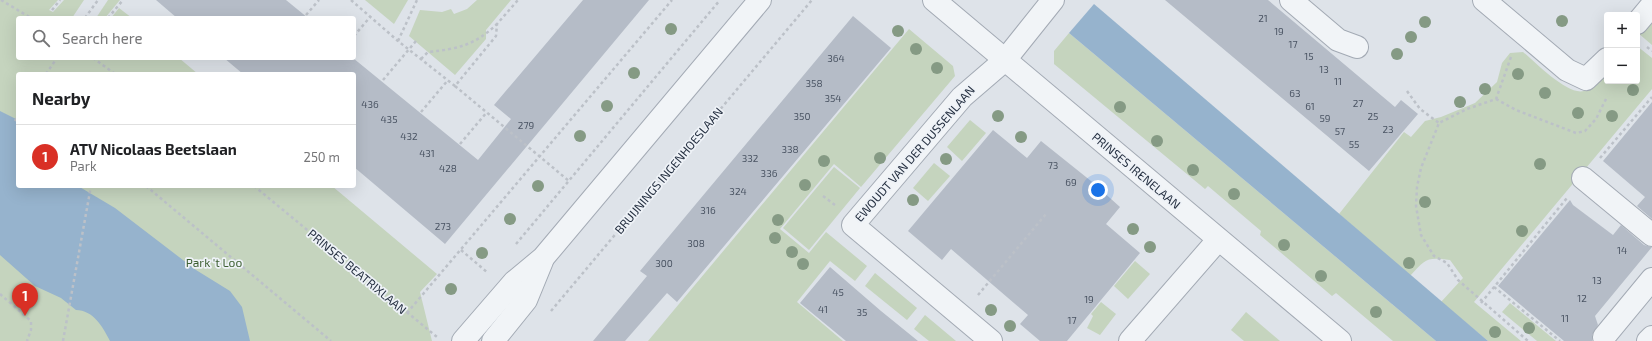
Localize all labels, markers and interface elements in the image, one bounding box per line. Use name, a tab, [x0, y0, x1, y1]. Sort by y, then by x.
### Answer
house number: 21	[1258, 12, 1268, 24]
map controls	[1604, 12, 1640, 84]
button: +	[1604, 12, 1640, 48]
search box	[16, 16, 356, 60]
house number: 19	[1274, 25, 1284, 37]
icon: search	[30, 27, 52, 49]
text: Search here	[62, 29, 143, 47]
house number: 17	[1288, 38, 1298, 50]
button: −	[1604, 48, 1640, 84]
house number: 15	[1304, 50, 1314, 62]
house number: 364	[827, 52, 845, 64]
house number: 13	[1319, 63, 1329, 75]
house number: 11	[1334, 75, 1342, 87]
house number: 358	[806, 77, 823, 89]
street label: EWOUDT VAN DER DUSSENLAAN	[851, 83, 977, 224]
house number: 63	[1289, 87, 1301, 99]
text: Nearby	[32, 88, 90, 108]
house number: 354	[824, 92, 842, 104]
house number: 27	[1353, 97, 1363, 109]
house number: 436	[361, 98, 379, 110]
house number: 61	[1305, 100, 1315, 112]
street label: BRUIJNINGS INGENHOESLAAN	[611, 104, 725, 236]
house number: 350	[794, 110, 810, 122]
house number: 25	[1368, 110, 1378, 122]
house number: 59	[1319, 112, 1331, 124]
house number: 435	[380, 113, 398, 125]
house number: 279	[518, 119, 535, 131]
house number: 23	[1382, 123, 1394, 135]
house number: 57	[1335, 125, 1345, 137]
street label: PRINSES IRENELAAN	[1090, 129, 1184, 211]
house number: 432	[400, 130, 418, 142]
house number: 55	[1349, 138, 1359, 150]
text: ATV Nicolaas Beetslaan	[70, 140, 237, 158]
house number: 338	[781, 143, 799, 155]
house number: 431	[419, 147, 435, 159]
text: 1	[42, 149, 48, 165]
text: 250 m	[304, 149, 340, 165]
house number: 332	[742, 152, 759, 164]
text: Park	[70, 158, 97, 174]
house number: 73	[1048, 159, 1058, 171]
house number: 428	[439, 162, 457, 174]
house number: 336	[761, 167, 778, 179]
house number: 69	[1065, 176, 1077, 188]
your location	[1088, 180, 1108, 200]
house number: 324	[729, 185, 747, 197]
house number: 316	[700, 204, 716, 216]
house number: 273	[435, 220, 451, 232]
street label: PRINSES BEATRIXLAAN	[306, 226, 410, 317]
house number: 308	[687, 237, 705, 249]
house number: 14	[1617, 244, 1627, 256]
park label: Park 't Loo	[186, 255, 242, 269]
house number: 300	[655, 257, 673, 269]
house number: 13	[1592, 274, 1602, 286]
pin: 1	[12, 283, 38, 316]
house number: 45	[832, 286, 844, 298]
house number: 12	[1577, 292, 1587, 304]
house number: 19	[1084, 293, 1094, 305]
house number: 41	[818, 303, 828, 315]
house number: 35	[857, 306, 867, 318]
house number: 11	[1561, 312, 1569, 324]
house number: 17	[1067, 314, 1077, 326]

